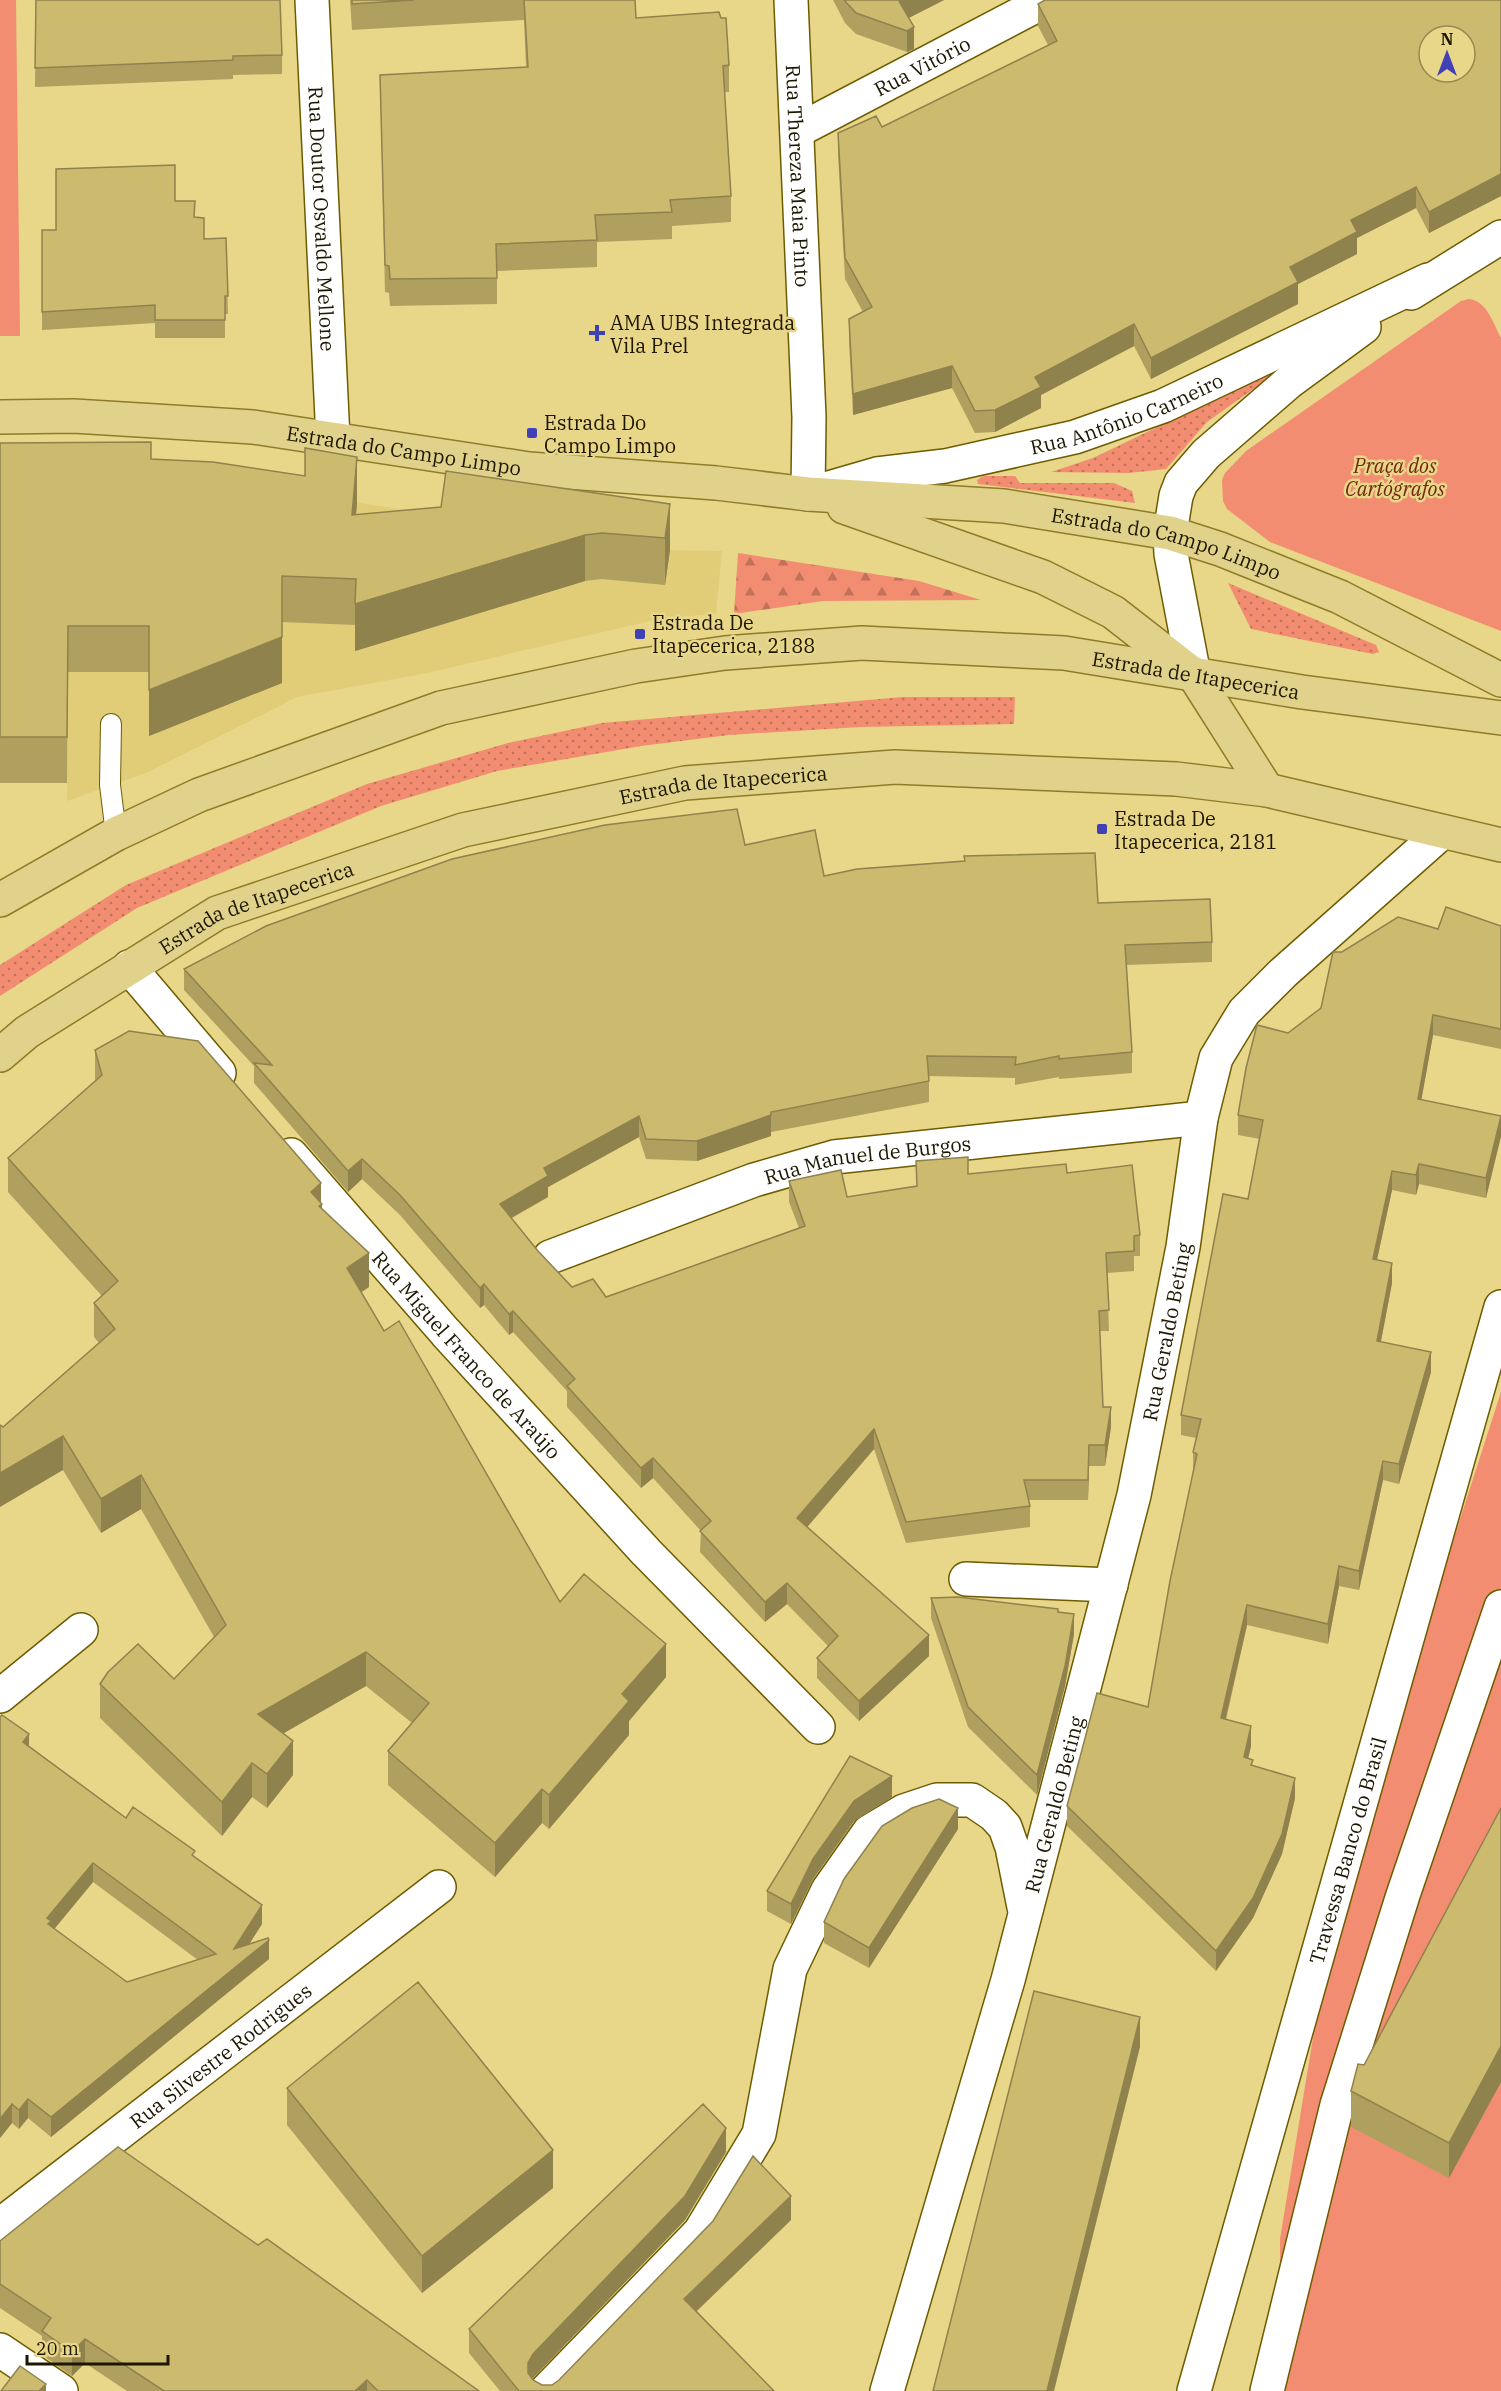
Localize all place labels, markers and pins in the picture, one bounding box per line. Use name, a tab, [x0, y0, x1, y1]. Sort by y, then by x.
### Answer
place label: AMA UBS Integrada Vila Prel	[610, 309, 795, 359]
marker: AMA UBS Integrada Vila Prel	[588, 324, 606, 342]
place label: Estrada Do Campo Limpo	[544, 409, 676, 459]
marker: Estrada Do Campo Limpo	[525, 426, 539, 440]
place label: Estrada De Itapecerica, 2188	[652, 609, 815, 659]
marker: Estrada De Itapecerica, 2188	[633, 627, 647, 641]
place label: Estrada De Itapecerica, 2181	[1114, 805, 1277, 855]
marker: Estrada De Itapecerica, 2181	[1095, 822, 1109, 836]

